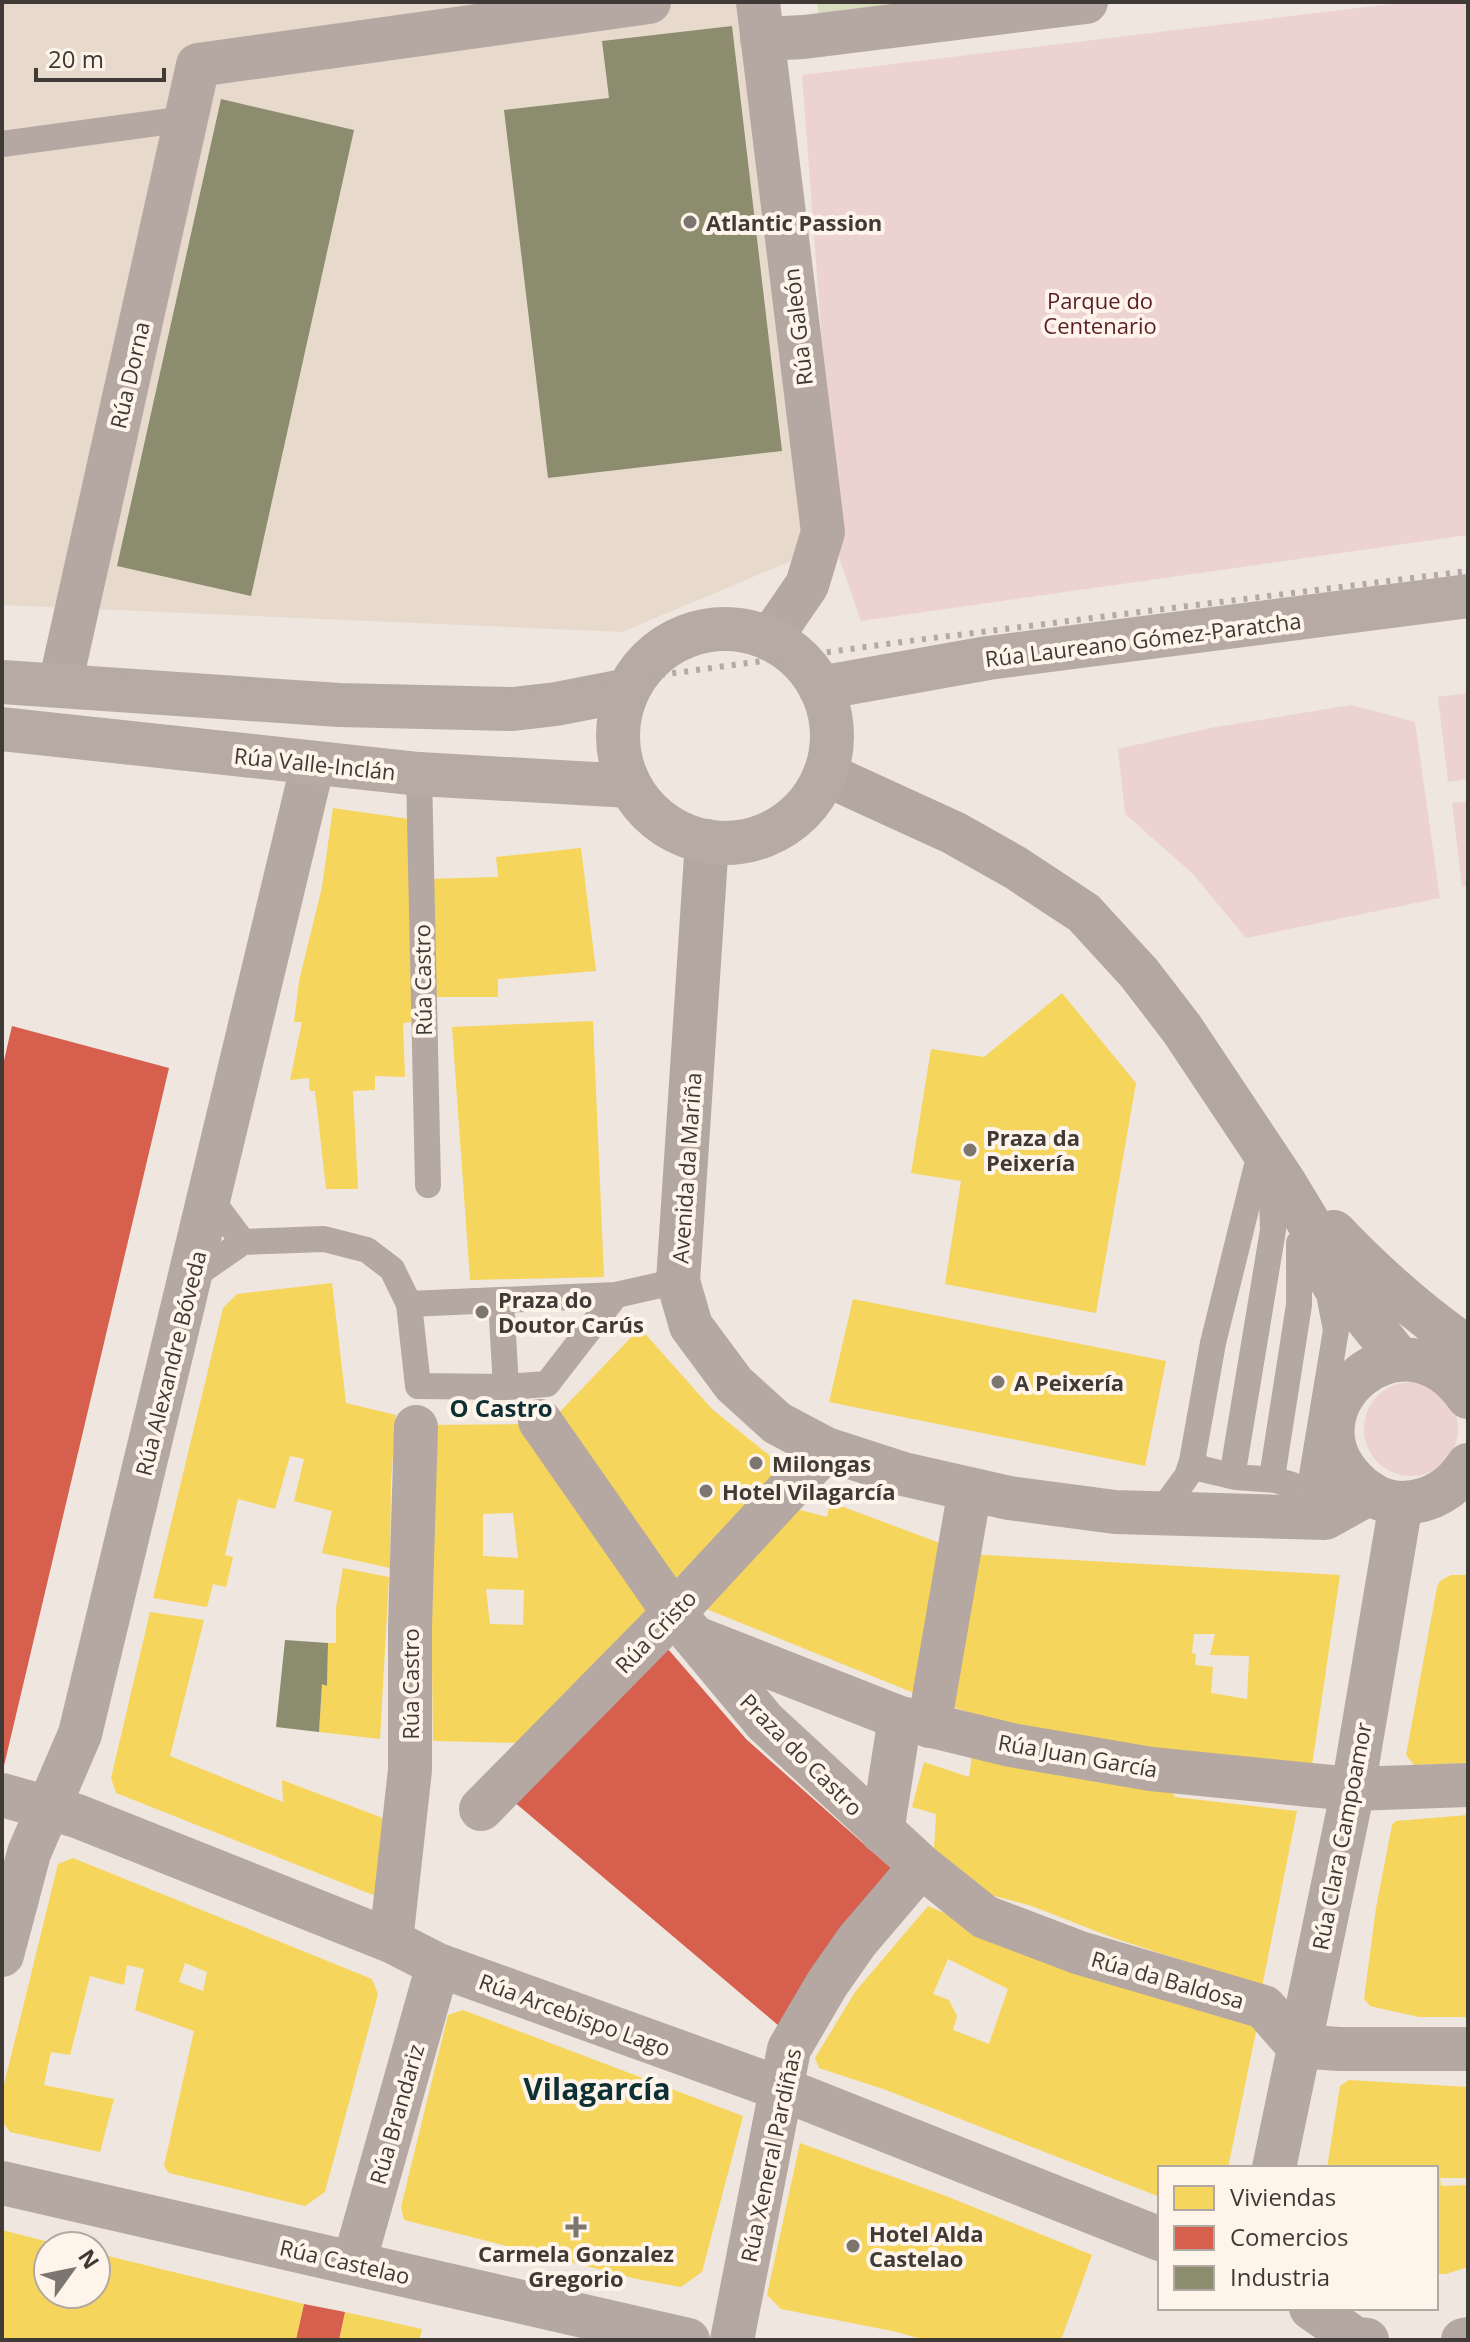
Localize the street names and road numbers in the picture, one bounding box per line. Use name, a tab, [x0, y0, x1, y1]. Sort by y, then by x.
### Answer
street label: Rúa Galeón	[775, 267, 819, 387]
street label: Rúa Dorna	[102, 319, 156, 431]
street label: Rúa Laureano Gómez-Paratcha	[983, 605, 1303, 673]
street label: Rúa Valle-Inclán	[233, 740, 397, 786]
street label: Rúa Castro	[406, 924, 438, 1036]
street label: Avenida da Mariña	[664, 1071, 708, 1265]
street label: Rúa Alexandre Bóveda	[127, 1247, 213, 1479]
street label: Rúa Cristo	[608, 1583, 702, 1679]
street label: Rúa Castro	[395, 1628, 425, 1740]
street label: Praza do Castro	[734, 1686, 870, 1822]
street label: Rúa Clara Campoamor	[1304, 1719, 1378, 1953]
street label: Rúa Juan García	[996, 1726, 1160, 1784]
street label: Rúa da Baldosa	[1088, 1943, 1248, 2015]
street label: Rúa Arcebispo Lago	[475, 1965, 675, 2063]
street label: Rúa Brandariz	[362, 2040, 430, 2188]
street label: Rúa Xeneral Pardiñas	[733, 2045, 807, 2265]
street label: Rúa Castelao	[277, 2231, 413, 2291]

